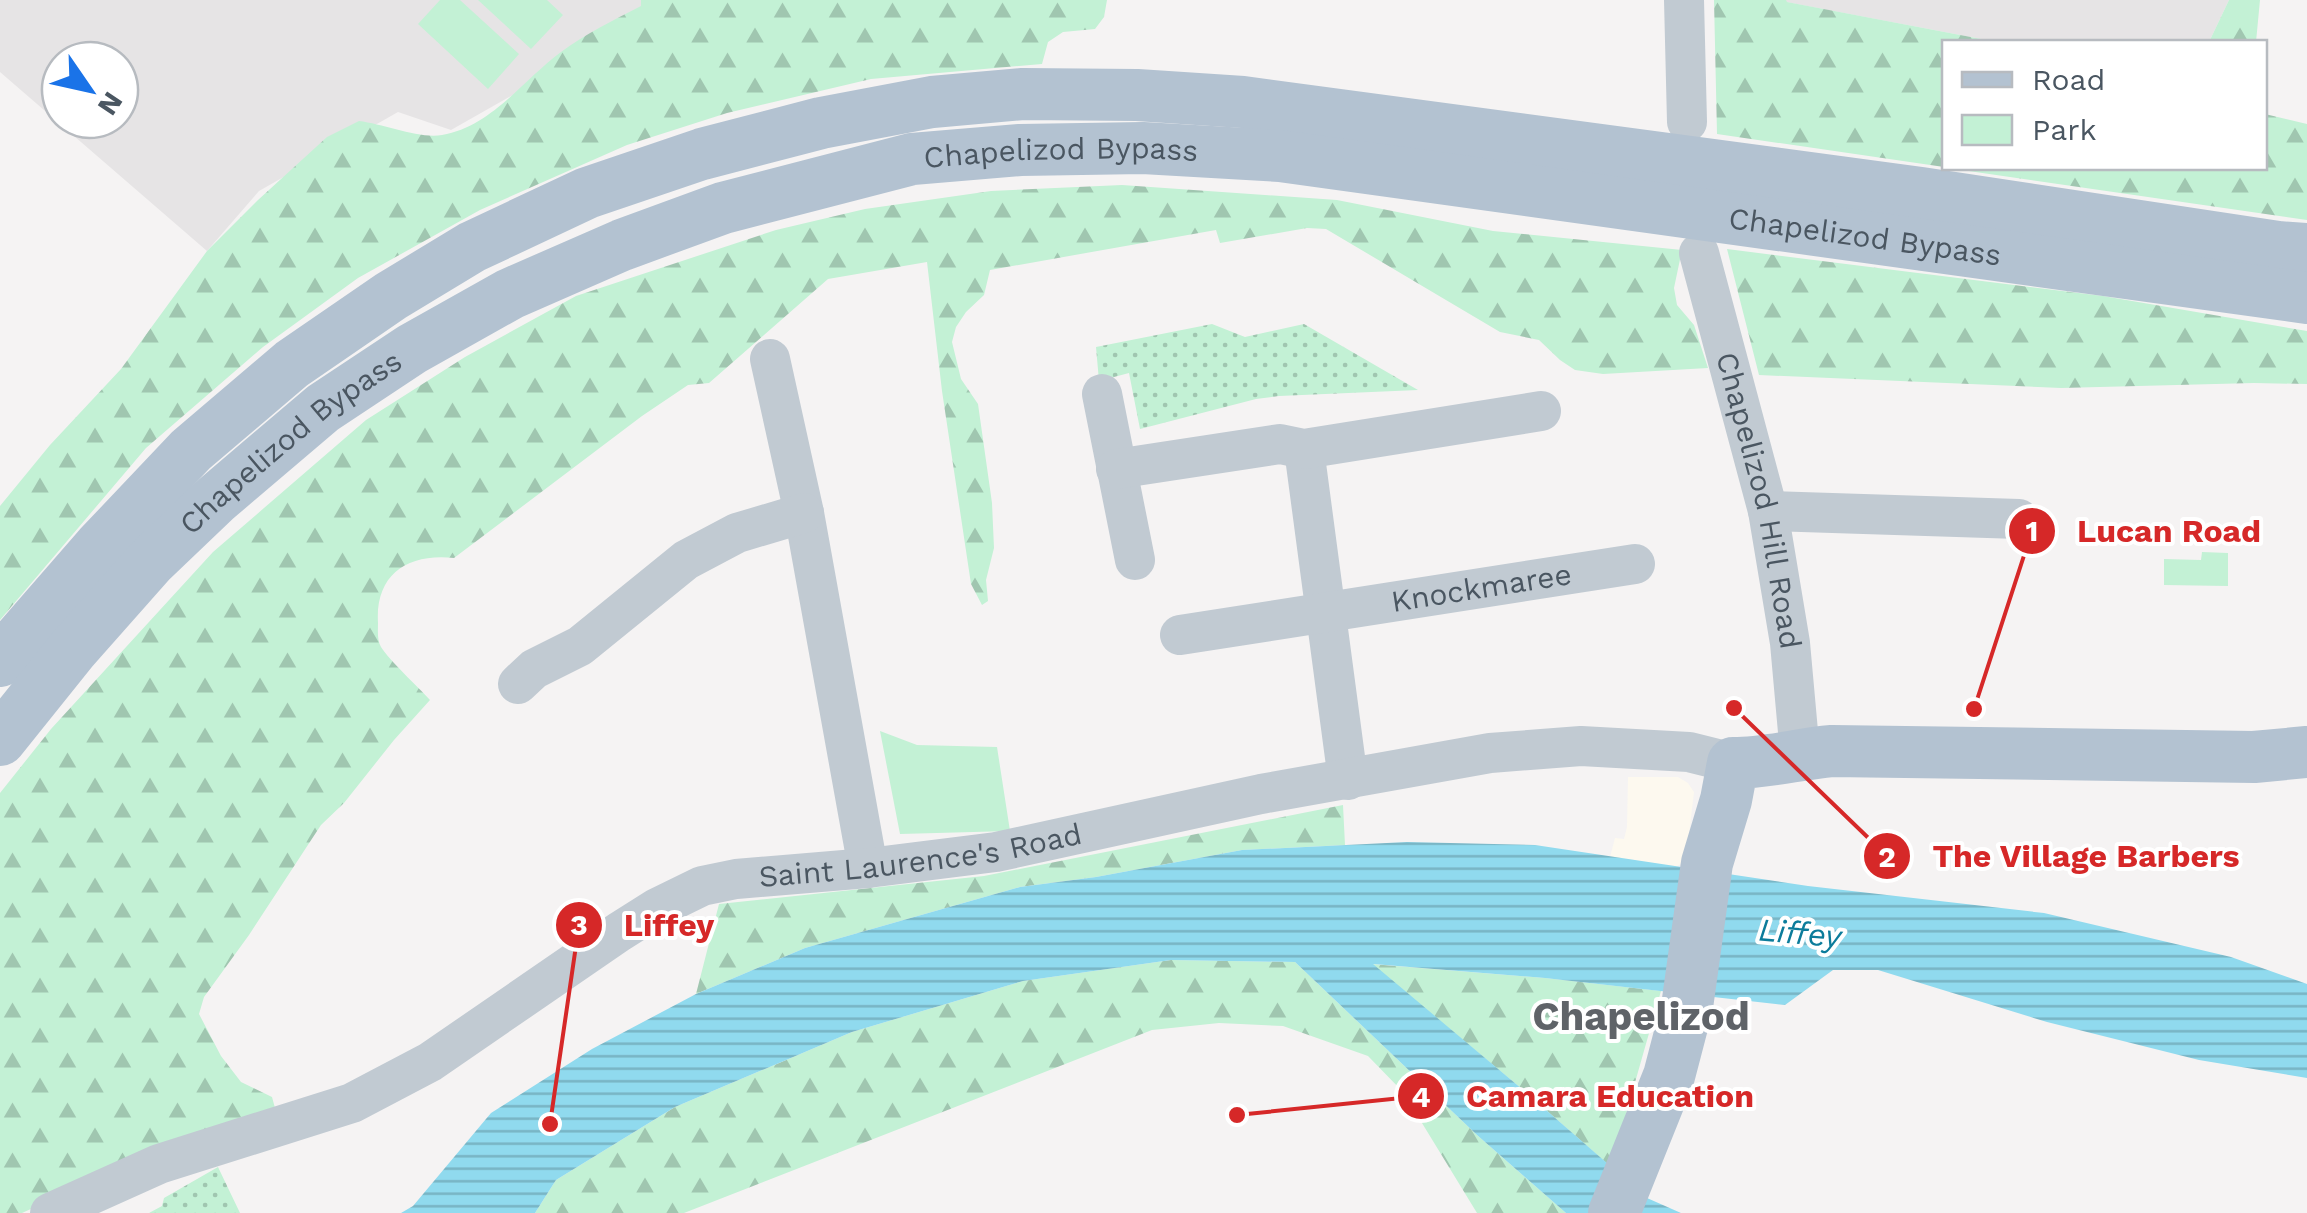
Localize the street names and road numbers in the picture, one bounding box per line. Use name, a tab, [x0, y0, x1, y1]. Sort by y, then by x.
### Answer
street label: Chapelizod Bypass	[922, 130, 1199, 175]
street label: Chapelizod Bypass	[1727, 200, 2004, 273]
street label: Chapelizod Bypass	[172, 343, 408, 541]
street label: Chapelizod Hill Road	[1709, 348, 1809, 651]
street label: Knockmaree	[1389, 556, 1574, 619]
street label: Saint Laurence's Road	[757, 816, 1085, 894]

